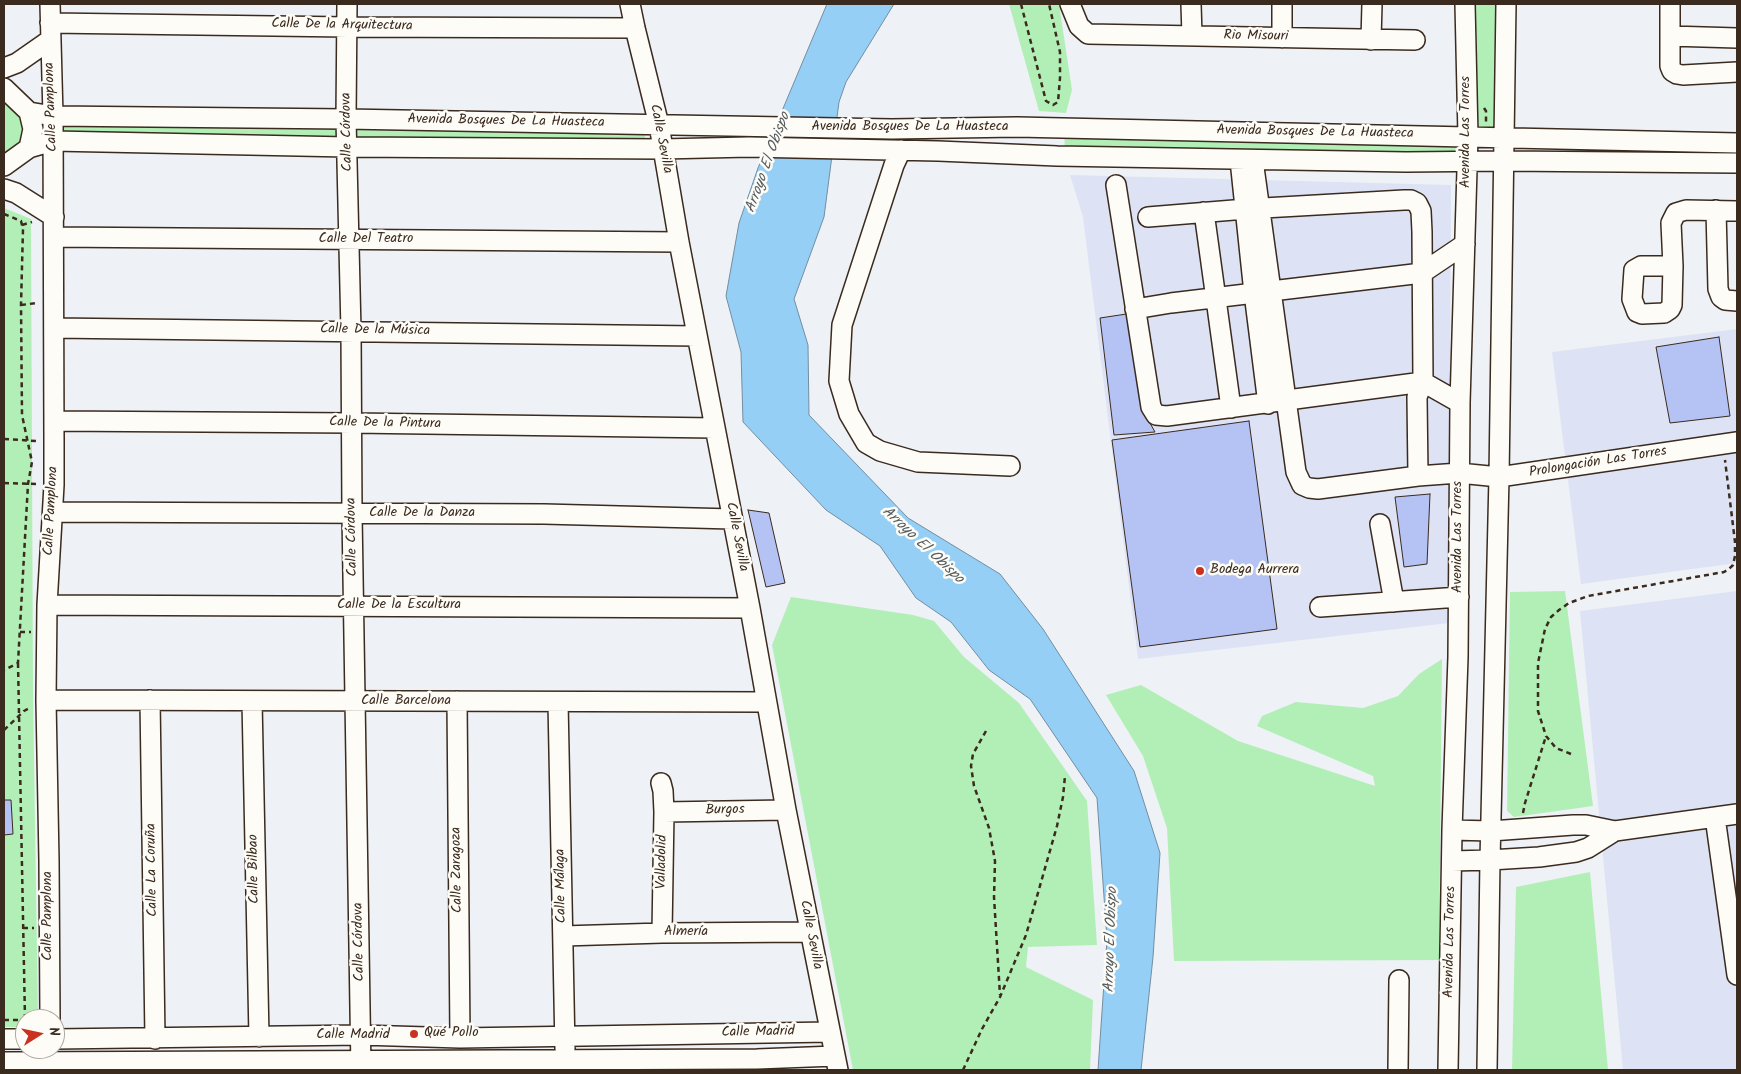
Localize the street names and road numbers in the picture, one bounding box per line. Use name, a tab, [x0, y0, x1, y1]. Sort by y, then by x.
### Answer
street label: Calle De la Arquitectura	[271, 16, 413, 36]
street label: Rio Misouri	[1223, 28, 1289, 46]
street label: Calle Pamplona	[42, 62, 62, 152]
street label: Avenida Las Torres	[1459, 76, 1475, 188]
street label: Calle Córdova	[339, 92, 357, 172]
street label: Calle Sevilla	[645, 103, 675, 175]
street label: Avenida Bosques De La Huasteca	[407, 112, 605, 132]
street label: Avenida Bosques De La Huasteca	[811, 120, 1009, 136]
street label: Avenida Bosques De La Huasteca	[1216, 123, 1414, 143]
street label: Calle Del Teatro	[319, 232, 413, 248]
street label: Calle De la Música	[320, 322, 430, 340]
street label: Calle De la Pintura	[329, 415, 441, 433]
street label: Prolongación Las Torres	[1528, 444, 1668, 482]
street label: Calle Pamplona	[41, 466, 63, 556]
street label: Avenida Las Torres	[1451, 481, 1467, 593]
street label: Calle Córdova	[344, 497, 362, 577]
street label: Calle Sevilla	[721, 501, 751, 573]
street label: Calle De la Danza	[369, 506, 475, 522]
street label: Calle De la Escultura	[337, 598, 461, 614]
street label: Calle Barcelona	[361, 694, 451, 710]
street label: Burgos	[705, 802, 745, 820]
street label: Calle La Coruña	[144, 823, 162, 917]
street label: Calle Zaragoza	[449, 827, 467, 913]
street label: Calle Bilbao	[246, 834, 264, 904]
street label: Valladolid	[654, 835, 672, 889]
street label: Calle Málaga	[553, 849, 571, 923]
street label: Calle Pamplona	[41, 871, 57, 961]
street label: Avenida Las Torres	[1442, 886, 1460, 998]
street label: Calle Sevilla	[795, 899, 825, 971]
street label: Calle Córdova	[351, 902, 369, 982]
street label: Almería	[664, 925, 708, 941]
street label: Calle Madrid	[721, 1024, 795, 1042]
street label: Calle Madrid	[316, 1028, 390, 1044]

